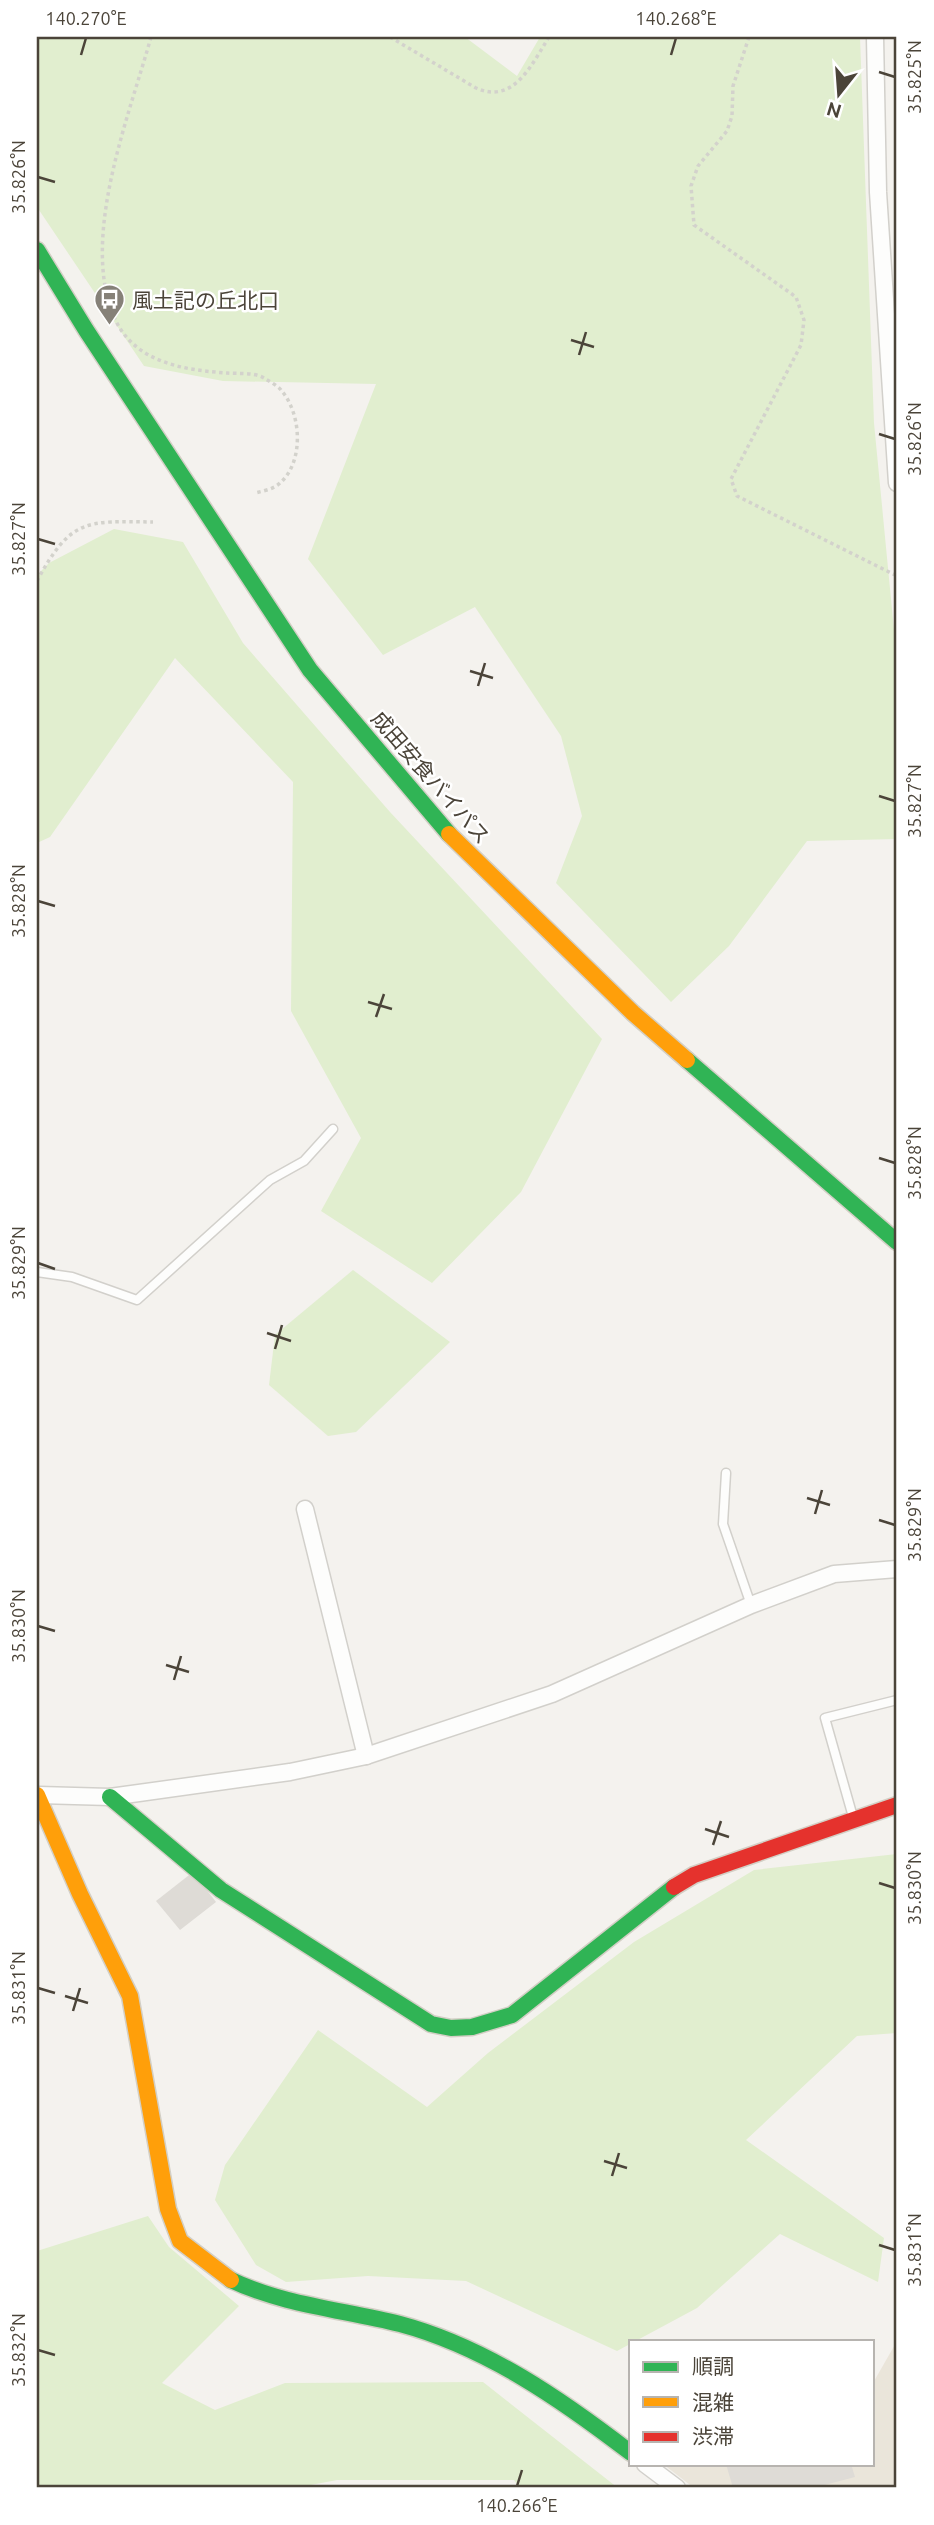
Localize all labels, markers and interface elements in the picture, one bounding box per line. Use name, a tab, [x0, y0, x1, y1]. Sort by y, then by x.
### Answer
text: 140.270°E	[45, 8, 127, 28]
text: 140.268°E	[635, 8, 717, 28]
text: 35.825°N	[904, 40, 924, 114]
north arrow	[804, 60, 874, 130]
text: N	[824, 98, 844, 123]
text: 35.826°N	[8, 140, 28, 214]
bus stop icon: 風土記の丘北口	[92, 283, 126, 327]
place label: 風土記の丘北口	[132, 288, 279, 312]
text: 35.826°N	[904, 402, 924, 476]
text: 35.827°N	[8, 502, 28, 576]
street label: 成田安食バイパス	[367, 706, 495, 848]
text: 35.827°N	[904, 764, 924, 838]
text: 35.828°N	[8, 864, 28, 938]
text: 35.828°N	[904, 1126, 924, 1200]
text: 35.829°N	[8, 1226, 28, 1300]
text: 35.829°N	[904, 1488, 924, 1562]
text: 35.830°N	[8, 1589, 28, 1663]
text: 35.830°N	[904, 1851, 924, 1925]
text: 35.831°N	[8, 1951, 28, 2025]
text: 35.831°N	[904, 2213, 924, 2287]
text: 35.832°N	[8, 2313, 28, 2387]
legend	[629, 2340, 874, 2466]
text: 順調	[692, 2354, 734, 2378]
text: 混雑	[692, 2390, 734, 2414]
text: 渋滞	[692, 2424, 734, 2448]
text: 140.266°E	[476, 2495, 558, 2515]

